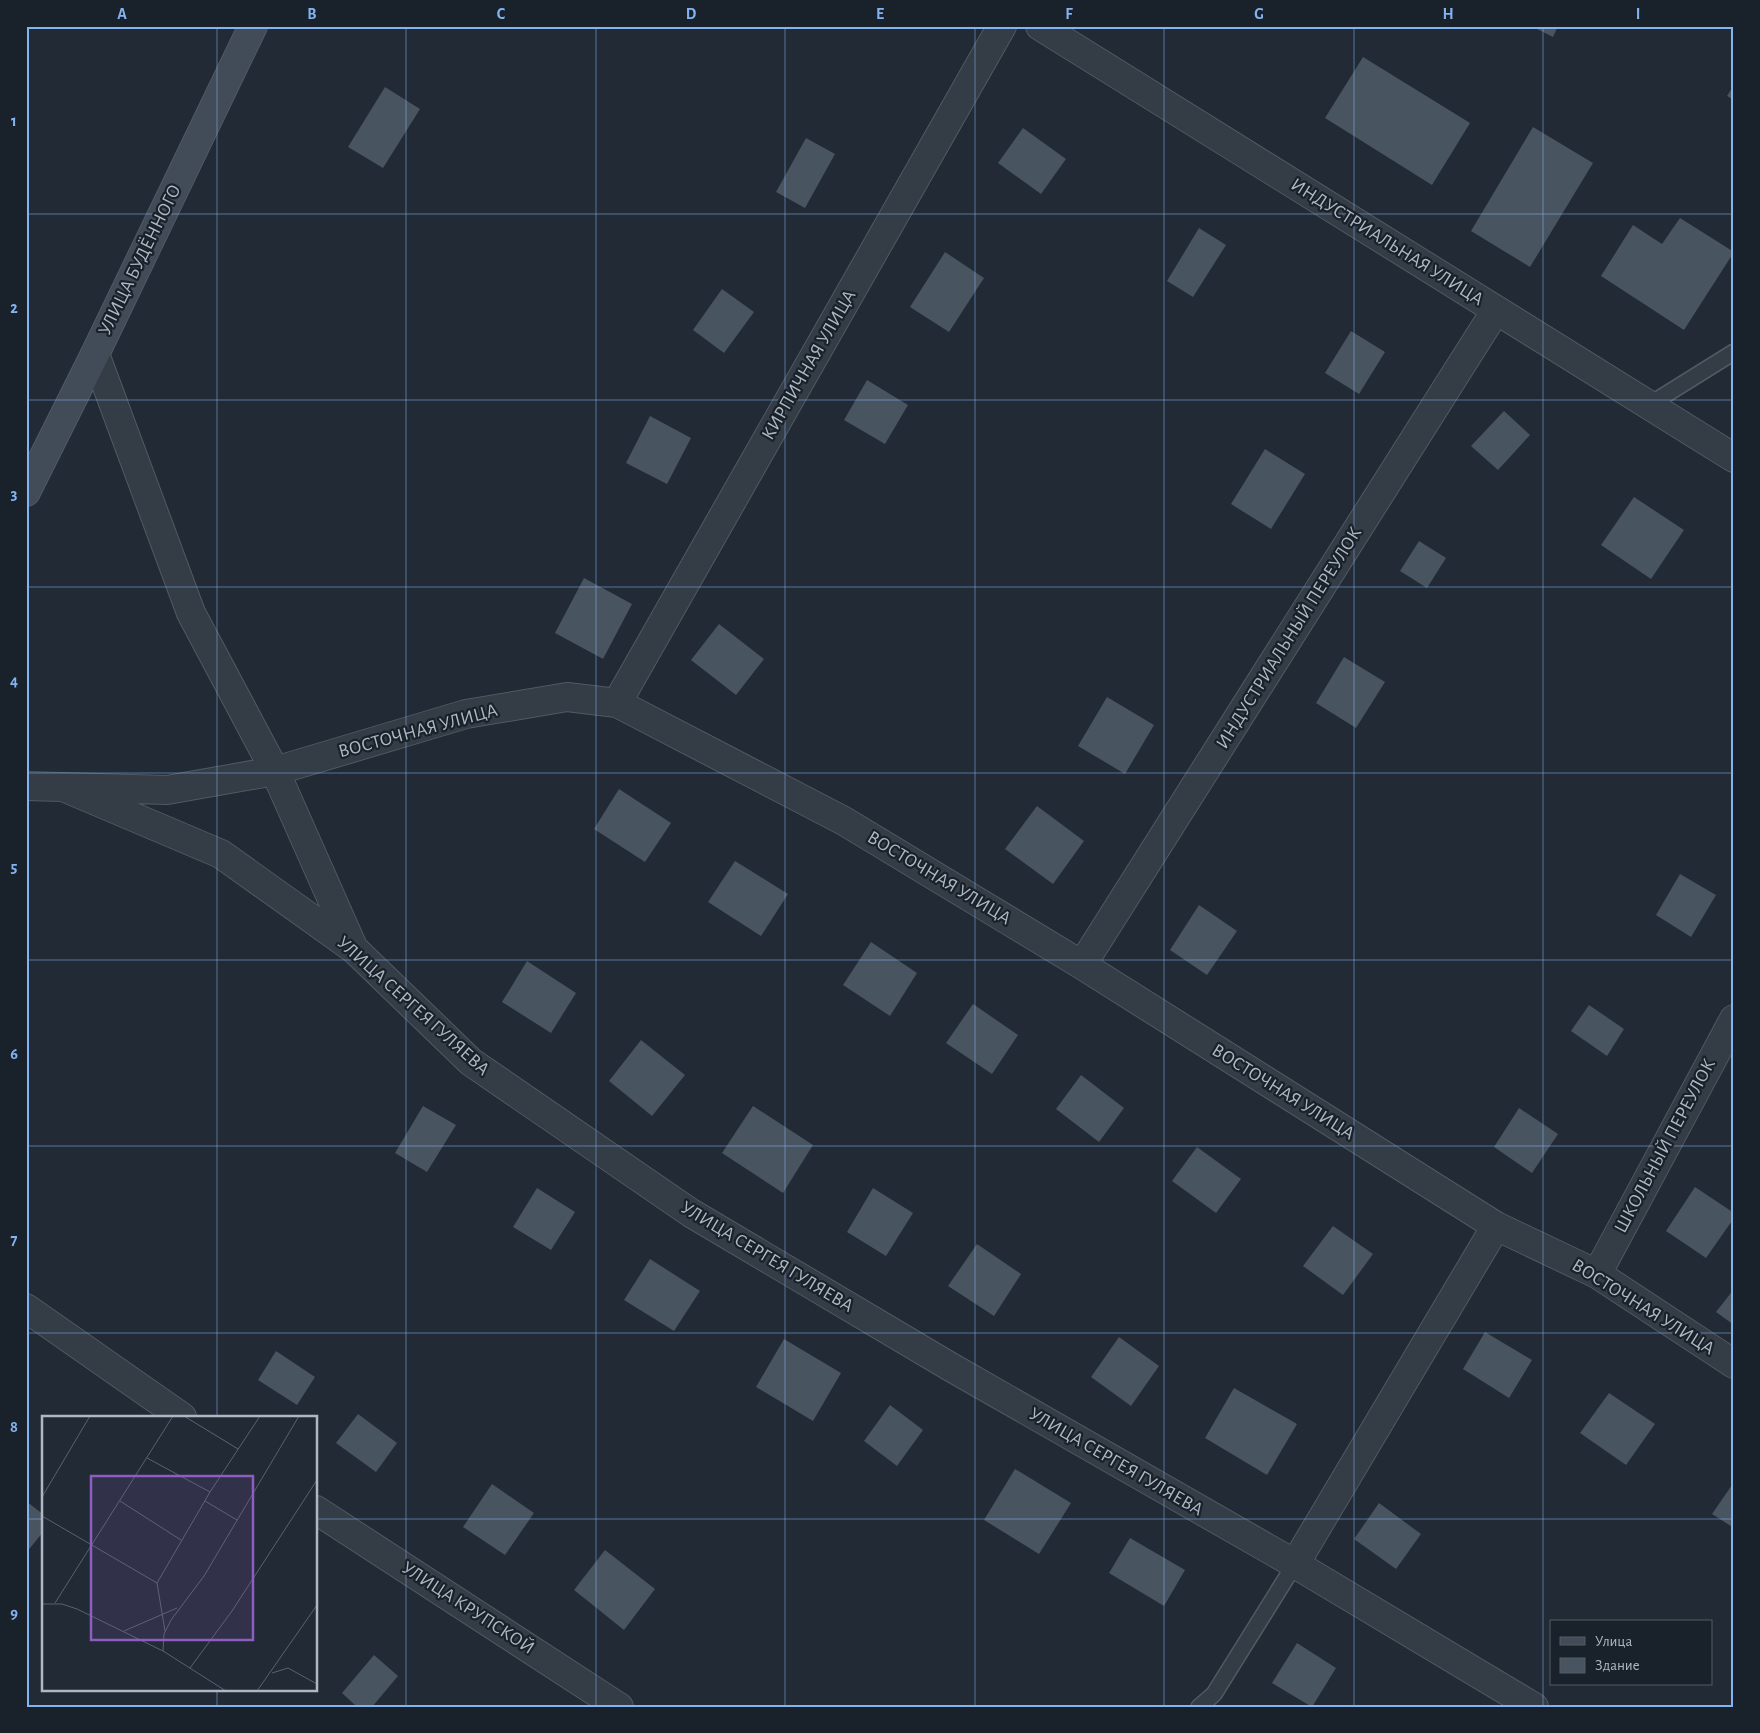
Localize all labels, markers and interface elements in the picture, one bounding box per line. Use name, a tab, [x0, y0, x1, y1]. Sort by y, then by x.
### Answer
text: A	[117, 6, 127, 22]
text: B	[307, 6, 317, 22]
text: C	[497, 6, 506, 22]
text: D	[686, 6, 697, 22]
text: E	[876, 6, 884, 22]
text: F	[1065, 6, 1073, 22]
text: G	[1254, 6, 1264, 22]
text: H	[1442, 6, 1454, 22]
text: I	[1636, 6, 1640, 22]
text: 1	[11, 113, 17, 129]
street label: ИНДУСТРИАЛЬНАЯ УЛИЦА	[1287, 175, 1487, 309]
street label: УЛИЦА БУДЁННОГО	[94, 181, 185, 338]
street label: КИРПИЧНАЯ УЛИЦА	[758, 287, 860, 443]
text: 2	[10, 300, 18, 316]
text: 3	[11, 486, 18, 502]
street label: ИНДУСТРИАЛЬНЫЙ ПЕРЕУЛОК	[1212, 523, 1365, 752]
text: 4	[10, 673, 18, 689]
street label: ВОСТОЧНАЯ УЛИЦА	[336, 701, 500, 761]
street label: ВОСТОЧНАЯ УЛИЦА	[864, 828, 1014, 928]
text: 5	[11, 859, 18, 875]
street label: УЛИЦА СЕРГЕЯ ГУЛЯЕВА	[333, 933, 493, 1079]
street label: ВОСТОЧНАЯ УЛИЦА	[1208, 1041, 1358, 1143]
text: 6	[10, 1046, 18, 1062]
street label: ШКОЛЬНЫЙ ПЕРЕУЛОК	[1610, 1055, 1719, 1236]
street label: УЛИЦА СЕРГЕЯ ГУЛЯЕВА	[677, 1198, 857, 1316]
text: 7	[11, 1232, 18, 1248]
street label: ВОСТОЧНАЯ УЛИЦА	[1568, 1256, 1718, 1358]
street label: УЛИЦА СЕРГЕЯ ГУЛЯЕВА	[1026, 1404, 1206, 1520]
inset map	[42, 1416, 318, 1690]
text: 8	[10, 1419, 18, 1435]
street label: УЛИЦА КРУПСКОЙ	[398, 1557, 538, 1658]
text: 9	[10, 1605, 18, 1621]
legend	[1550, 1620, 1712, 1686]
text: Улица	[1595, 1634, 1632, 1649]
text: Здание	[1595, 1658, 1640, 1673]

